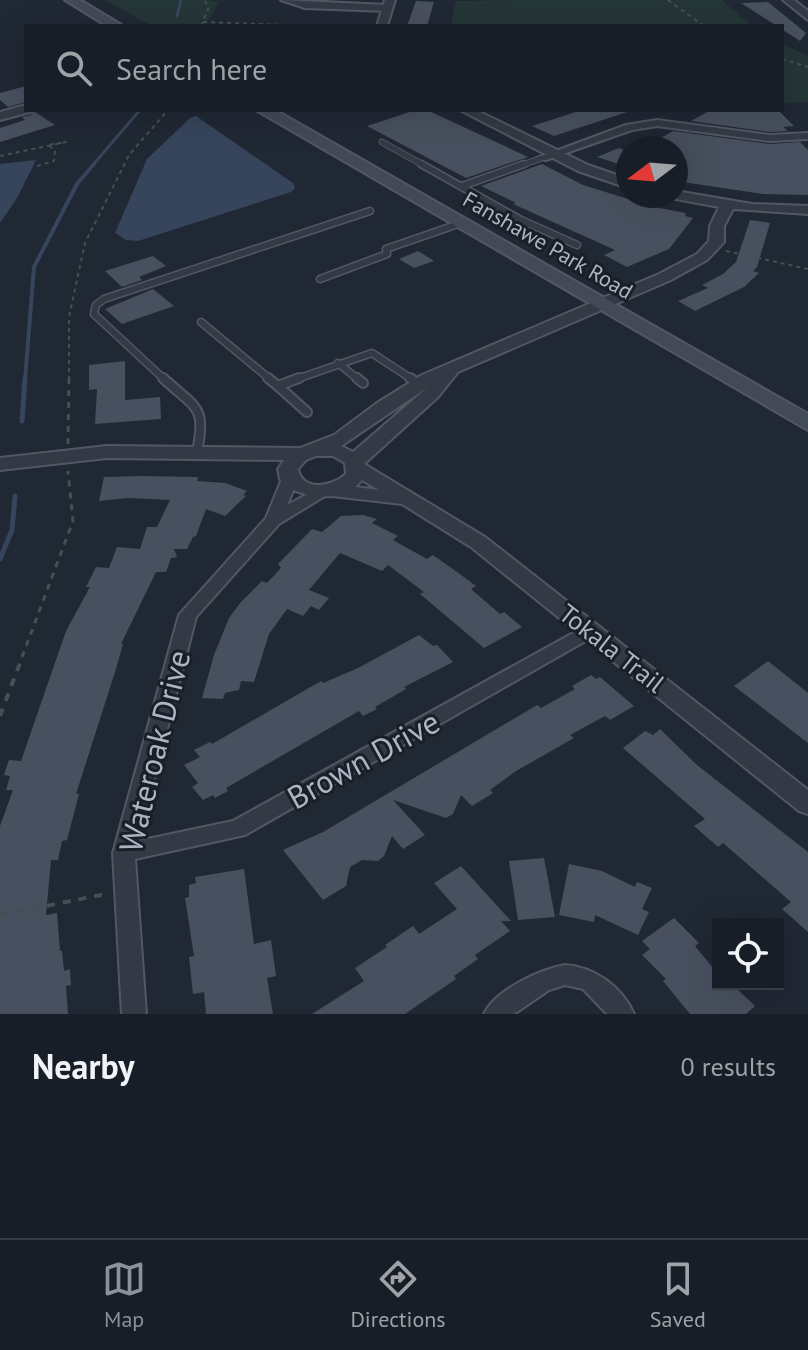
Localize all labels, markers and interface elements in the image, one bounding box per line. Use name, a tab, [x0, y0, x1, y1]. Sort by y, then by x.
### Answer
search box	[24, 24, 784, 112]
icon: search	[52, 46, 96, 90]
text: Search here	[116, 49, 267, 88]
north arrow	[616, 136, 688, 208]
street label: Fanshawe Park Road	[458, 185, 638, 305]
street label: Tokala Trail	[553, 597, 672, 700]
street label: Wateroak Drive	[109, 646, 199, 856]
street label: Brown Drive	[280, 700, 446, 818]
map controls	[712, 918, 784, 990]
button: locate	[712, 918, 784, 990]
text: Nearby	[32, 1044, 134, 1088]
text: 0 results	[681, 1050, 776, 1083]
tab: Map	[102, 1257, 146, 1333]
tab: Directions	[350, 1257, 446, 1333]
tab: Saved	[650, 1257, 706, 1333]

